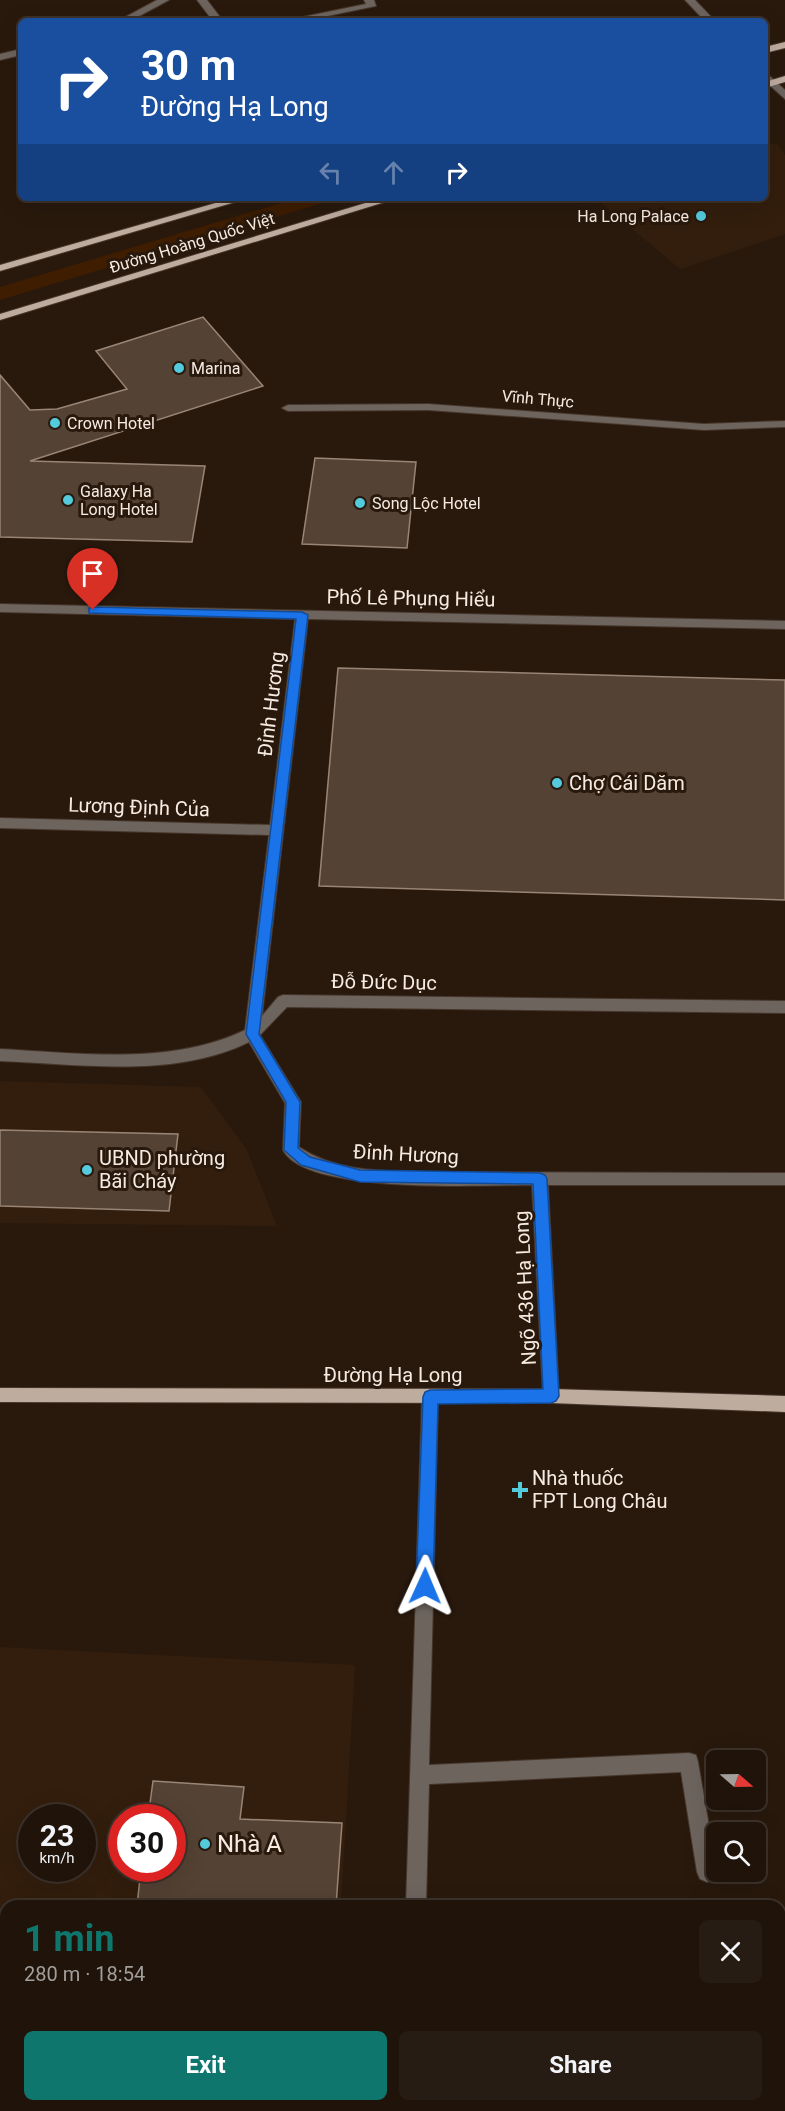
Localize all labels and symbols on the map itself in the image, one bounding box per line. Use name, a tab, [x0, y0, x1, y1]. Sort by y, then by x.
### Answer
place label: Ha Long Palace	[577, 207, 689, 226]
street label: Đường Hoàng Quốc Việt	[107, 209, 277, 277]
marker: Ha Long Palace	[694, 209, 708, 223]
place label: Marina	[191, 359, 241, 378]
marker: Marina	[172, 361, 186, 375]
street label: Vĩnh Thực	[501, 386, 575, 412]
place label: Crown Hotel	[67, 414, 155, 433]
marker: Crown Hotel	[48, 416, 62, 430]
place label: Galaxy Ha Long Hotel	[80, 482, 158, 519]
marker: Galaxy Ha Long Hotel	[61, 493, 75, 507]
place label: Song Lộc Hotel	[372, 494, 481, 513]
marker: Song Lộc Hotel	[353, 496, 367, 510]
pin	[67, 548, 118, 610]
street label: Phố Lê Phụng Hiểu	[326, 585, 496, 611]
street label: Đỉnh Hương	[253, 650, 289, 758]
place label: Chợ Cái Dăm	[569, 771, 685, 795]
marker: Chợ Cái Dăm	[550, 776, 564, 790]
street label: Lương Định Của	[68, 793, 210, 821]
street label: Đỗ Đức Dục	[331, 969, 437, 995]
street label: Đỉnh Hương	[353, 1139, 459, 1169]
place label: UBND phường Bãi Cháy	[99, 1146, 225, 1193]
marker: UBND phường Bãi Cháy	[80, 1163, 94, 1177]
street label: Ngõ 436 Hạ Long	[509, 1210, 541, 1366]
street label: Đường Hạ Long	[323, 1363, 463, 1387]
place label: Nhà thuốc FPT Long Châu	[532, 1466, 668, 1513]
marker: Nhà thuốc FPT Long Châu	[513, 1483, 527, 1497]
position arrow	[393, 1554, 457, 1618]
north arrow	[706, 1750, 766, 1810]
speed limit sign: 30	[108, 1804, 186, 1882]
place label: Nhà A	[217, 1830, 282, 1858]
marker: Nhà A	[198, 1837, 212, 1851]

